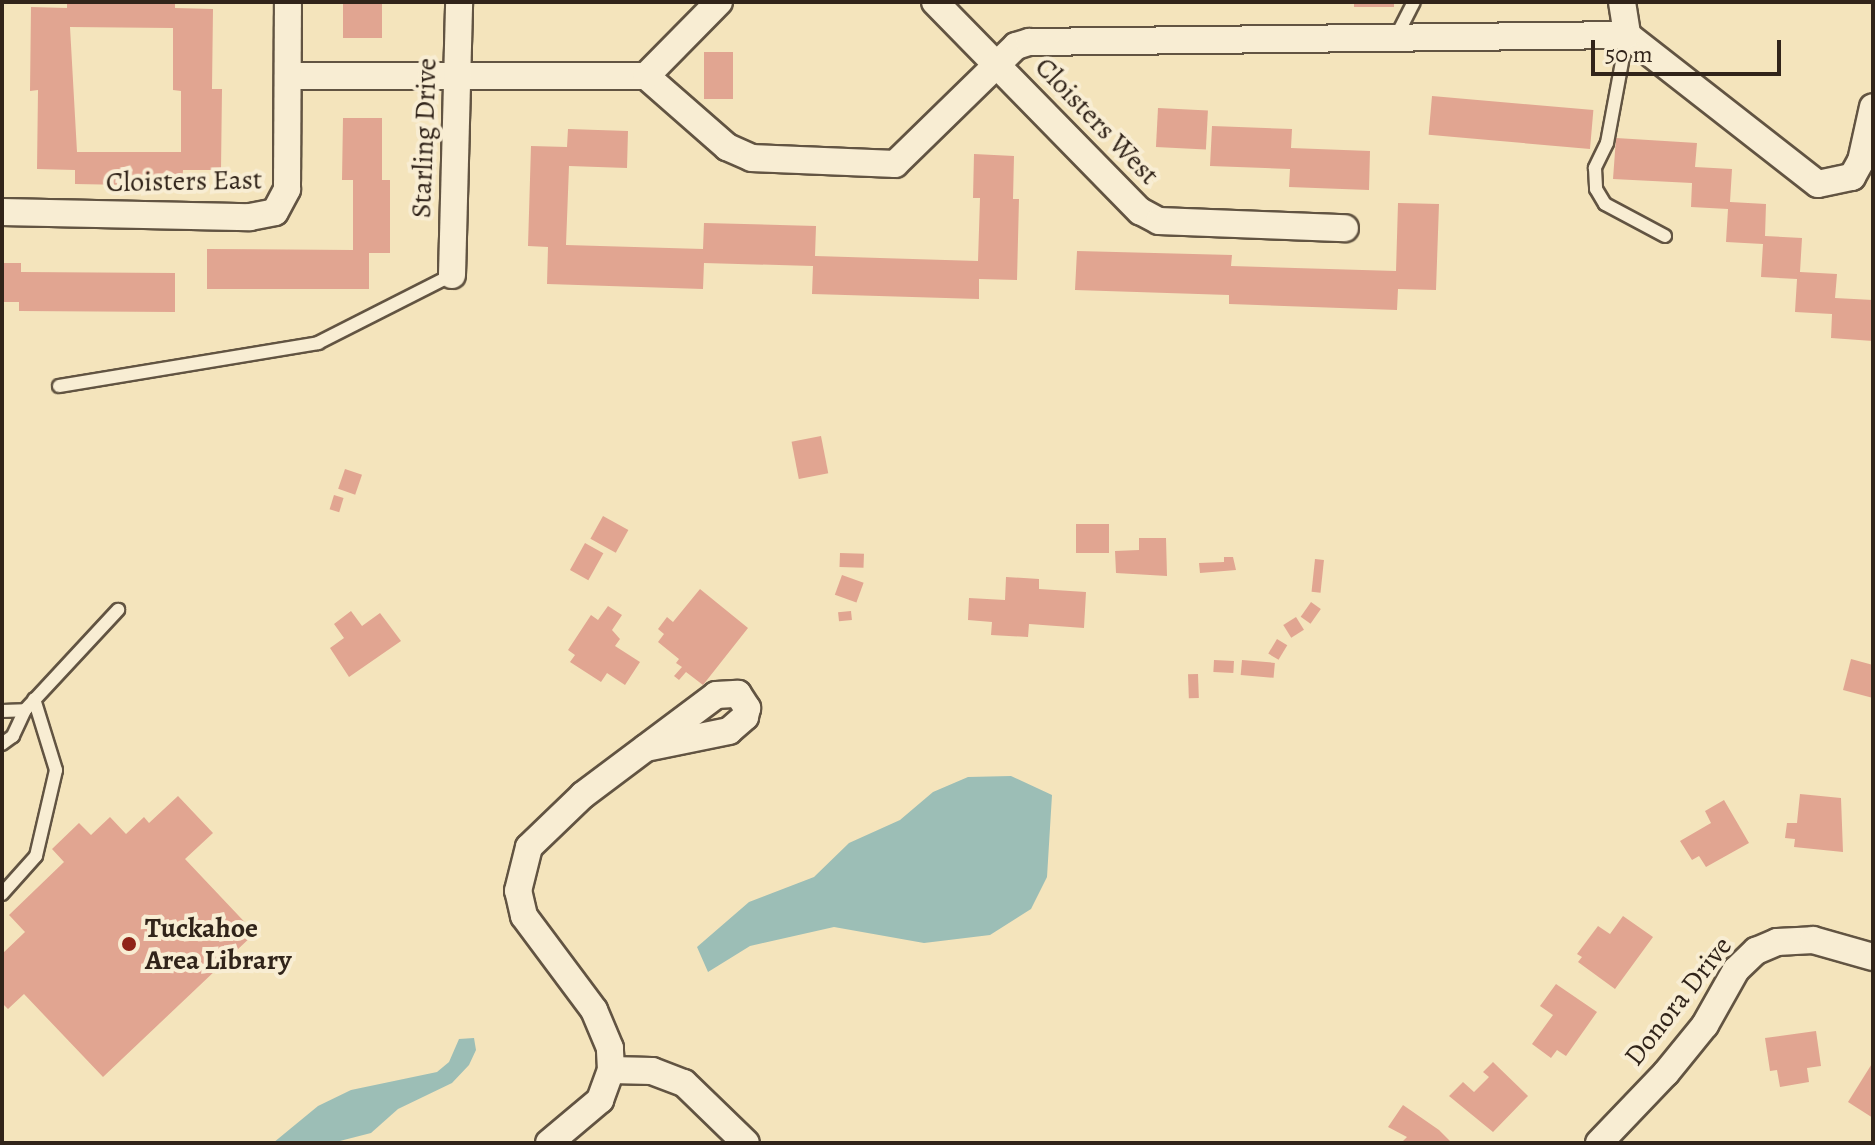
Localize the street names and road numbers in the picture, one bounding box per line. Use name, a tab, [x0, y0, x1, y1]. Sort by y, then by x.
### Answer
street label: Cloisters West	[1028, 50, 1166, 192]
street label: Starling Drive	[404, 57, 444, 219]
street label: Cloisters East	[106, 163, 262, 199]
street label: Donora Drive	[1617, 930, 1739, 1072]

